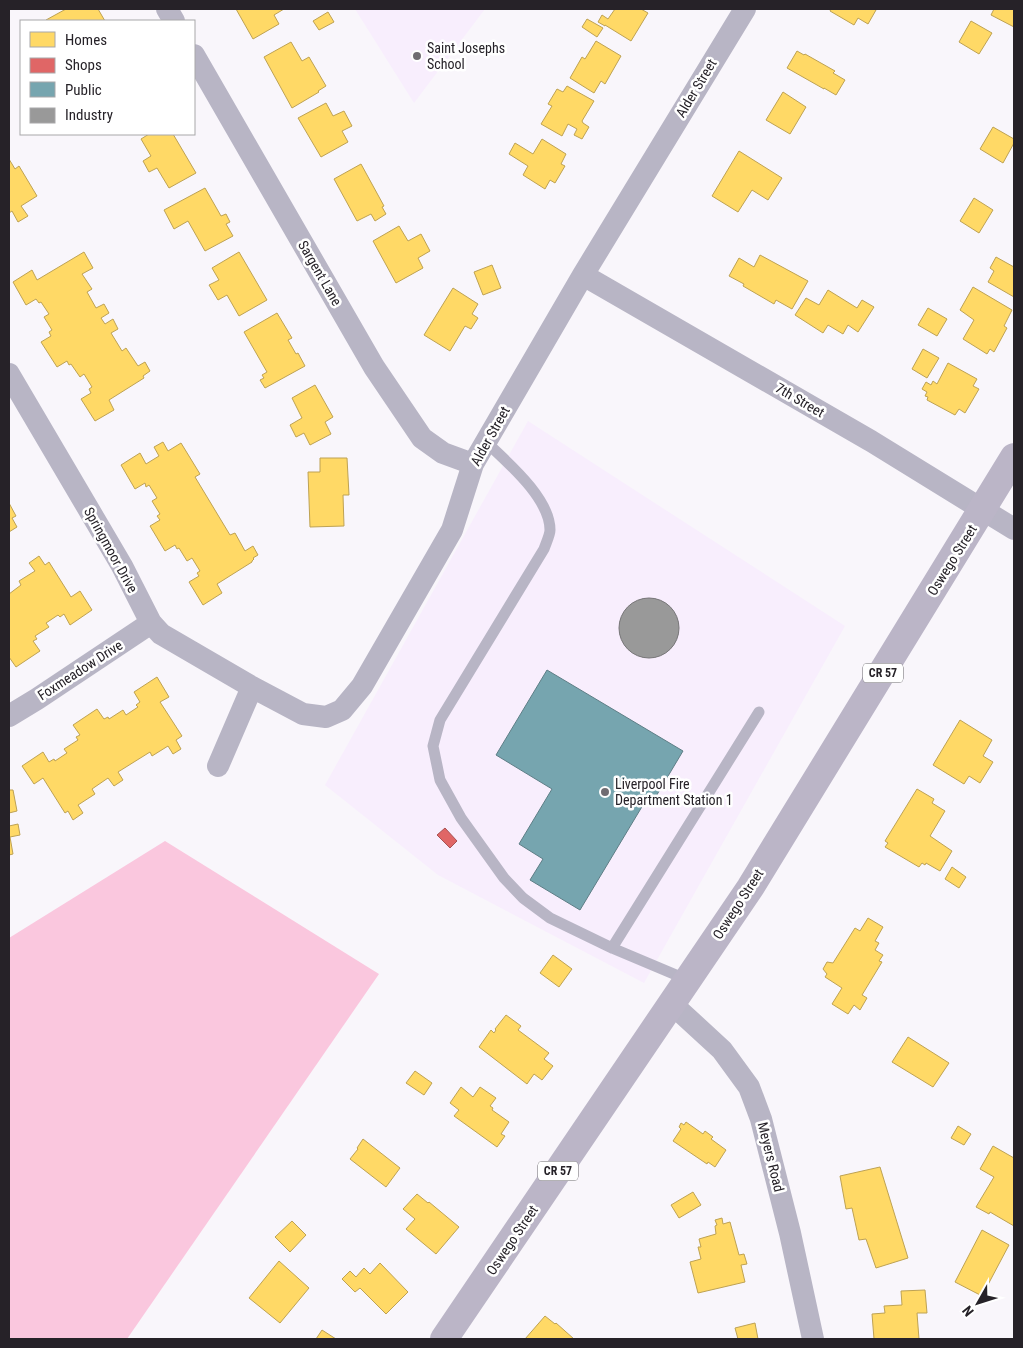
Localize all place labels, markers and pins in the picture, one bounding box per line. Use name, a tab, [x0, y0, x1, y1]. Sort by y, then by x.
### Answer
place label: Saint Josephs School	[427, 40, 505, 72]
marker: Saint Josephs School	[411, 50, 423, 62]
place label: Liverpool Fire Department Station 1	[615, 776, 733, 808]
marker: Liverpool Fire Department Station 1	[599, 786, 611, 798]

